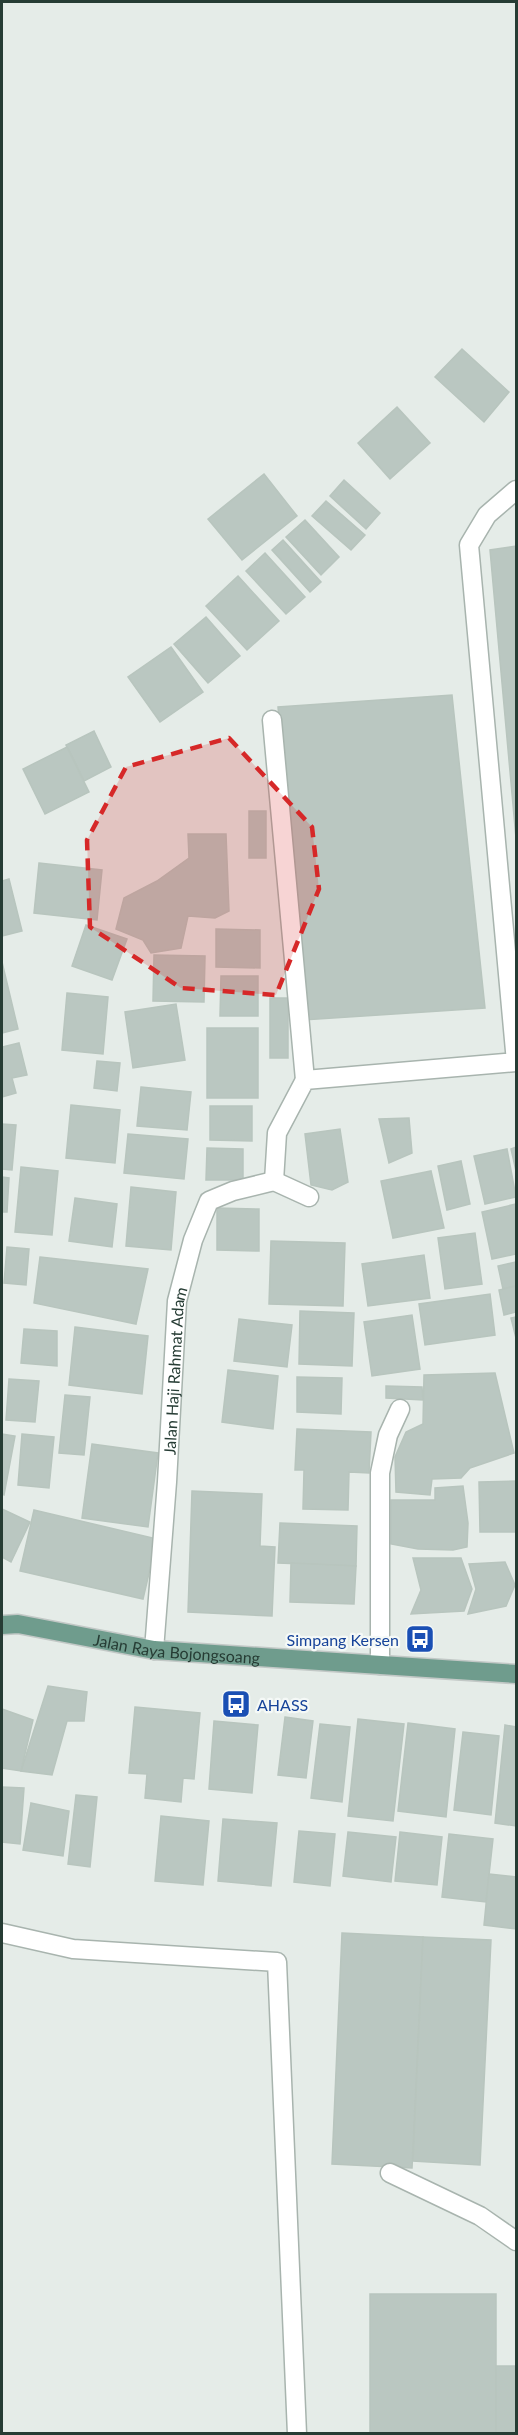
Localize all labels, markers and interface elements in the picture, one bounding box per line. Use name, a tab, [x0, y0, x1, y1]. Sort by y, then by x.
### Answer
street label: Jalan Haji Rahmat Adam	[159, 1284, 190, 1455]
bus stop icon: Simpang Kersen	[404, 1623, 436, 1655]
street label: Jalan Raya Bojongsoang	[92, 1629, 261, 1667]
place label: Simpang Kersen	[287, 1630, 399, 1649]
bus stop icon: AHASS	[220, 1688, 252, 1720]
place label: AHASS	[257, 1695, 308, 1714]

